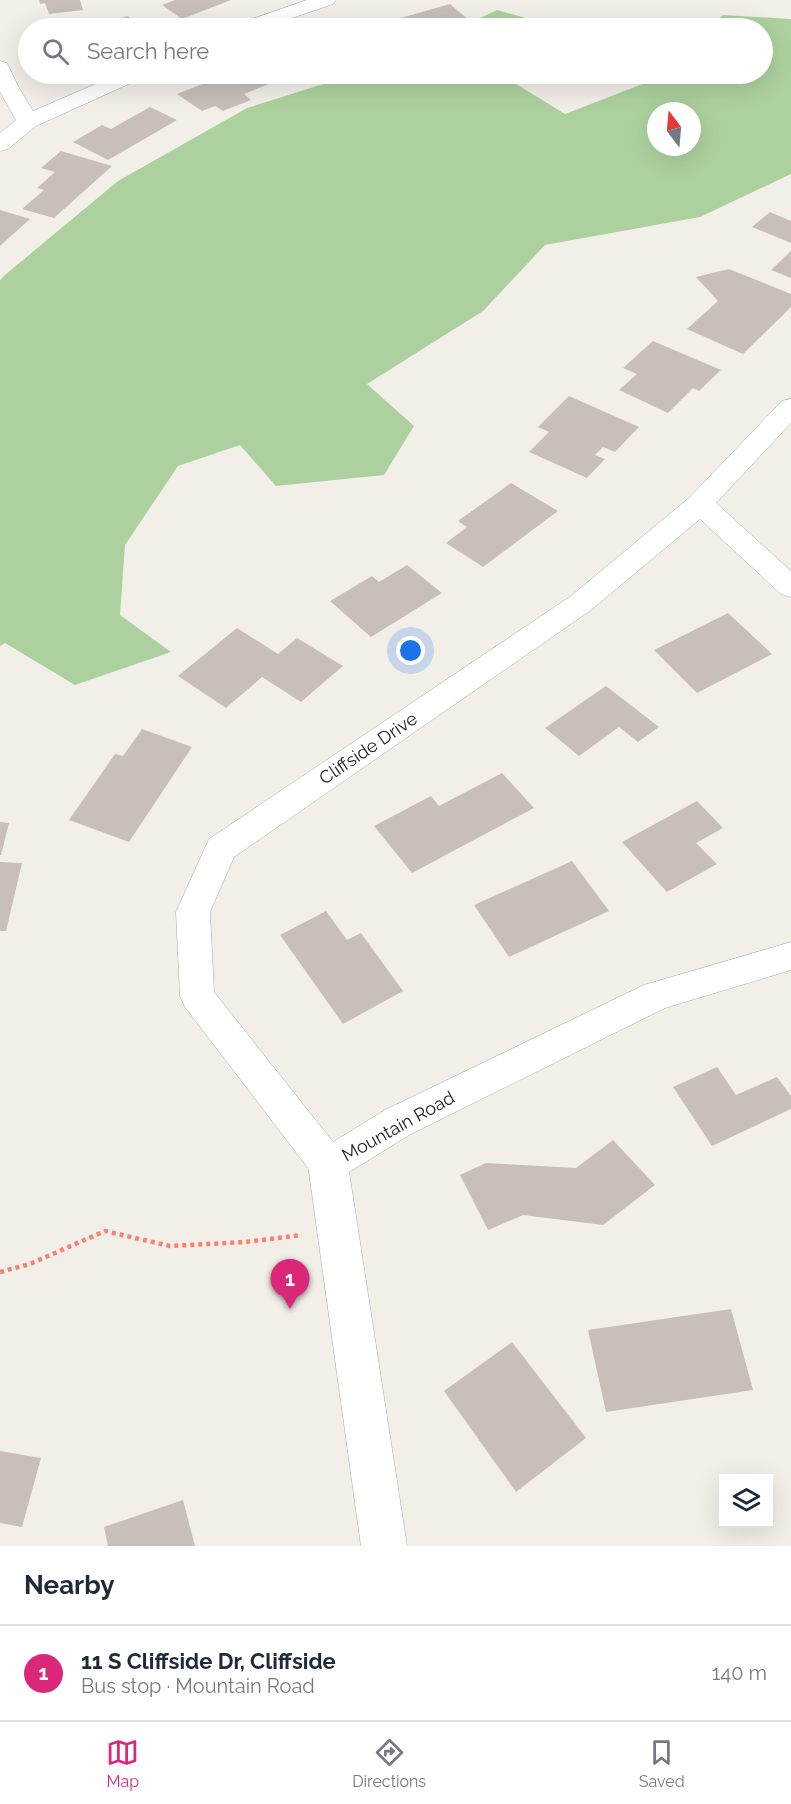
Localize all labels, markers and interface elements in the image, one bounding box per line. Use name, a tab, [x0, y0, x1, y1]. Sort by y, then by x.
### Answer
search box	[18, 18, 773, 84]
icon: search	[39, 35, 72, 68]
text: Search here	[87, 38, 209, 64]
north arrow	[647, 102, 701, 156]
your location	[396, 636, 425, 665]
street label: Cliffside Drive	[315, 707, 421, 788]
street label: Mountain Road	[338, 1086, 458, 1166]
pin: 1	[270, 1260, 310, 1309]
map controls	[719, 1474, 773, 1528]
button: layers	[719, 1474, 773, 1528]
text: Nearby	[24, 1570, 114, 1600]
text: 11 S Cliffside Dr, Cliffside	[81, 1648, 336, 1674]
text: 1	[39, 1661, 48, 1685]
text: 140 m	[712, 1661, 767, 1685]
text: Bus stop · Mountain Road	[81, 1674, 315, 1698]
tab: Map	[106, 1736, 139, 1791]
tab: Directions	[352, 1736, 426, 1791]
tab: Saved	[639, 1736, 685, 1791]

